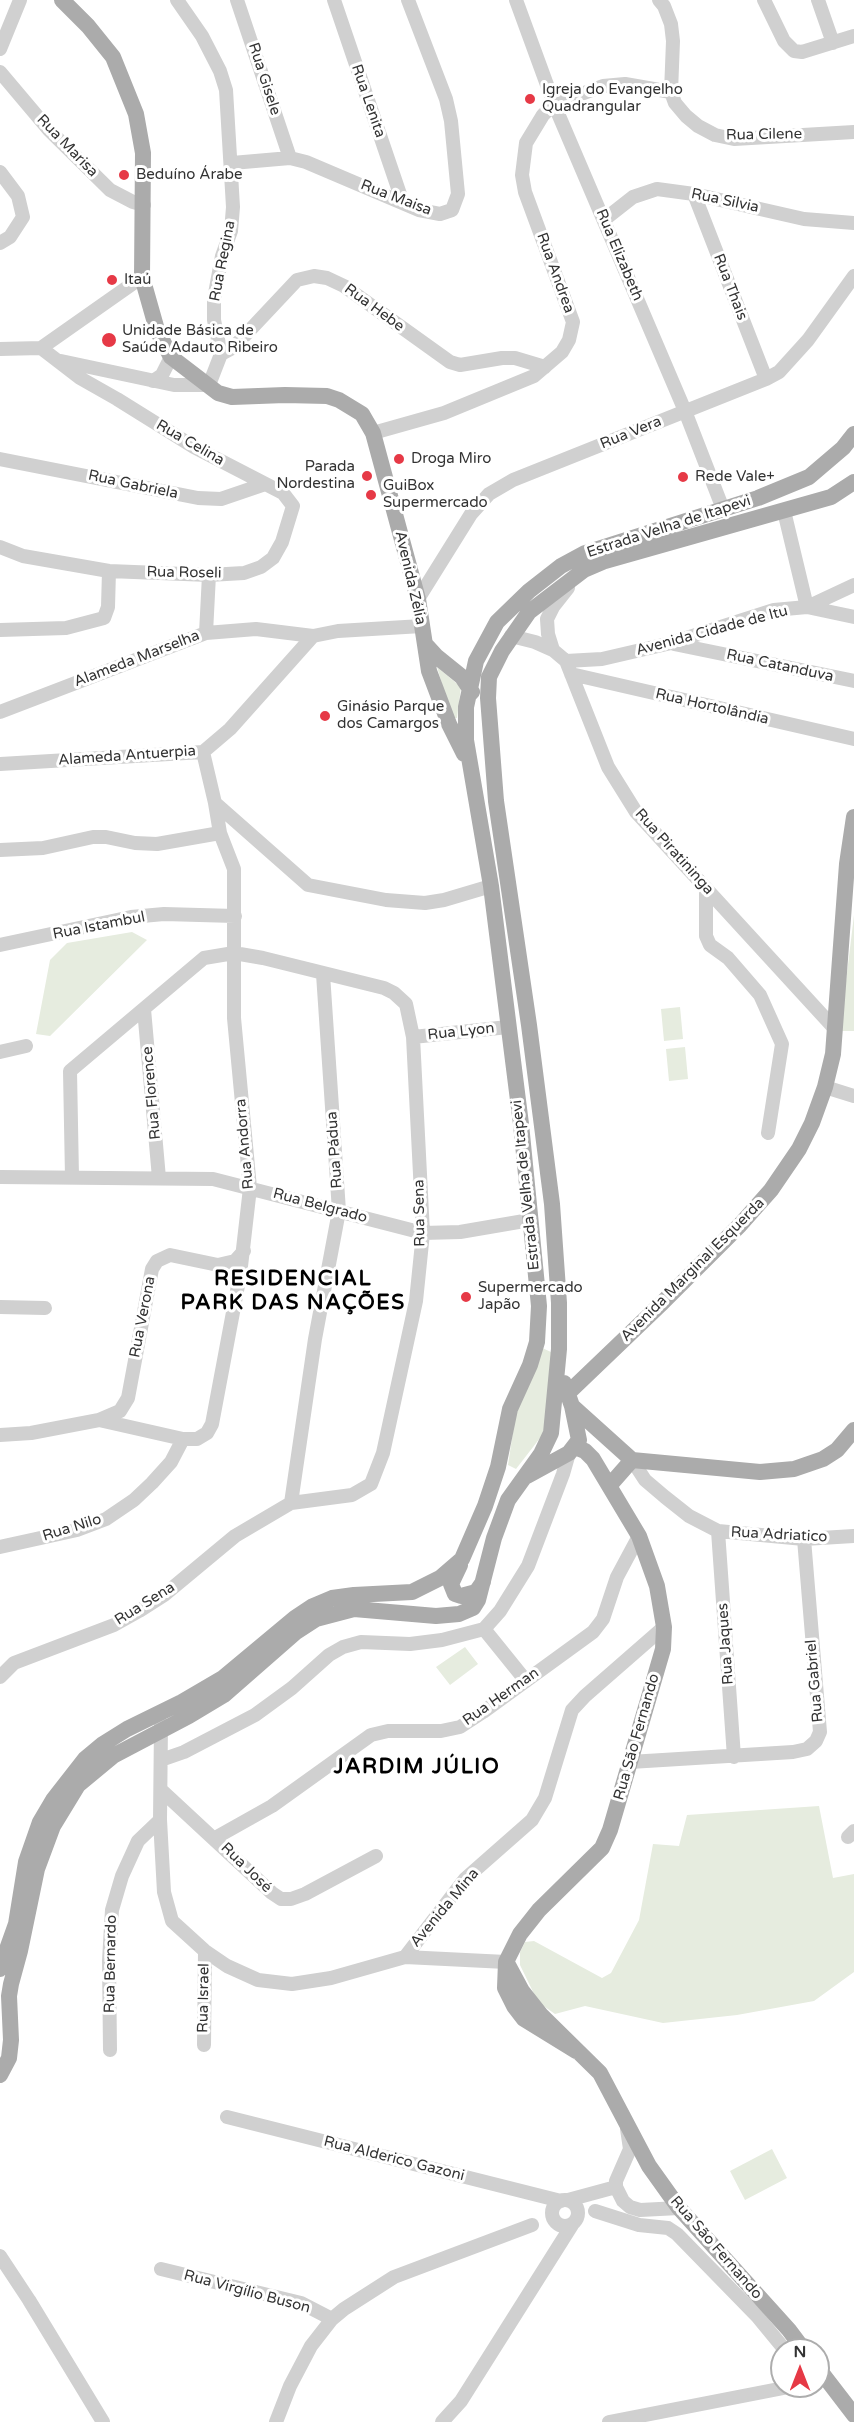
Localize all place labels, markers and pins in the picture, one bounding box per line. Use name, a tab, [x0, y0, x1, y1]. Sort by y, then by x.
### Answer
place label: Igreja do Evangelho Quadrangular	[542, 81, 683, 116]
marker: Igreja do Evangelho Quadrangular	[523, 92, 537, 106]
place label: Beduíno Árabe	[136, 166, 243, 184]
marker: Beduíno Árabe	[117, 168, 131, 182]
place label: Itaú	[124, 271, 151, 289]
marker: Itaú	[105, 273, 119, 287]
place label: Unidade Básica de Saúde Adauto Ribeiro	[122, 322, 278, 357]
marker: Unidade Básica de Saúde Adauto Ribeiro	[100, 331, 118, 349]
place label: Droga Miro	[411, 450, 491, 468]
marker: Droga Miro	[392, 452, 406, 466]
place label: Parada Nordestina	[276, 458, 355, 493]
place label: Rede Vale+	[695, 468, 775, 486]
marker: Parada Nordestina	[360, 469, 374, 483]
marker: Rede Vale+	[676, 470, 690, 484]
place label: GuiBox Supermercado	[383, 477, 488, 512]
marker: GuiBox Supermercado	[364, 488, 378, 502]
place label: Ginásio Parque dos Camargos	[337, 698, 444, 733]
marker: Ginásio Parque dos Camargos	[318, 709, 332, 723]
place label: Supermercado Japão	[478, 1279, 583, 1314]
marker: Supermercado Japão	[459, 1290, 473, 1304]

